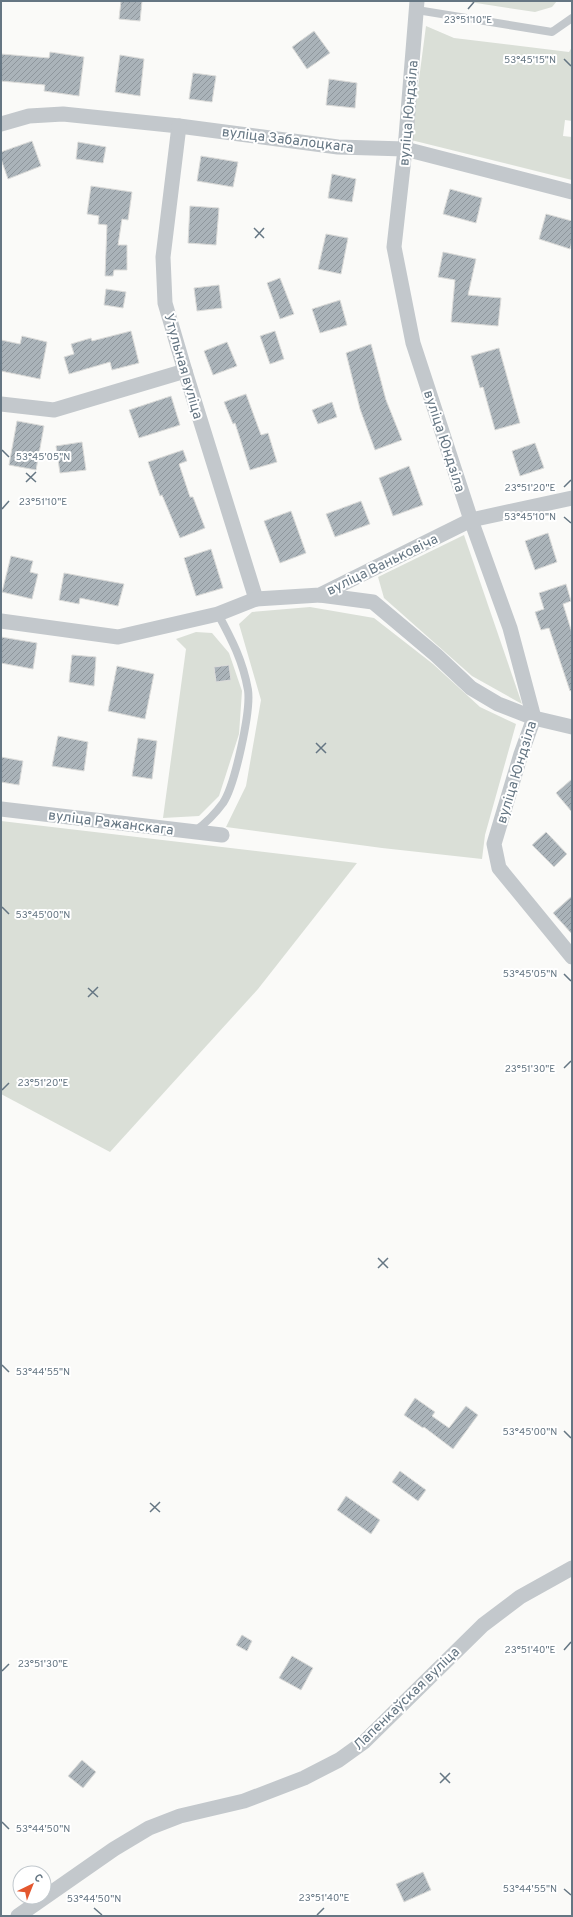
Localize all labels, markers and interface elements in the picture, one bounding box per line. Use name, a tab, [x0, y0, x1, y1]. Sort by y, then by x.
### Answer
text: 23°51'10"E	[444, 14, 492, 27]
text: 53°45'15"N	[504, 54, 556, 67]
street label: вуліца Юндзіла	[396, 60, 423, 167]
street label: вуліца Забалоцкага	[221, 124, 355, 157]
street label: Утульная вуліца	[159, 312, 206, 421]
street label: вуліца Юндзіла	[419, 388, 468, 495]
text: 53°45'05"N	[16, 451, 70, 464]
text: 23°51'20"E	[505, 482, 555, 495]
text: 23°51'10"E	[19, 496, 67, 509]
text: 53°45'10"N	[504, 511, 556, 524]
street label: вуліца Ваньковіча	[324, 531, 441, 600]
street label: вуліца Юндзіла	[494, 719, 541, 826]
street label: вуліца Ражанскага	[47, 807, 174, 840]
text: 53°45'00"N	[16, 909, 70, 922]
text: 53°45'05"N	[503, 968, 557, 981]
text: 23°51'30"E	[505, 1063, 555, 1076]
text: 23°51'20"E	[18, 1077, 68, 1090]
text: 53°44'55"N	[16, 1366, 70, 1379]
text: 53°45'00"N	[503, 1426, 557, 1439]
street label: Лапенкаўская вуліца	[350, 1644, 464, 1754]
text: 23°51'40"E	[505, 1644, 555, 1657]
text: 23°51'30"E	[18, 1658, 68, 1671]
text: 53°44'50"N	[16, 1823, 70, 1836]
north arrow	[12, 1865, 52, 1905]
text: С	[31, 1871, 45, 1886]
text: 53°44'55"N	[503, 1883, 557, 1896]
text: 23°51'40"E	[299, 1892, 349, 1905]
text: 53°44'50"N	[67, 1893, 121, 1906]

